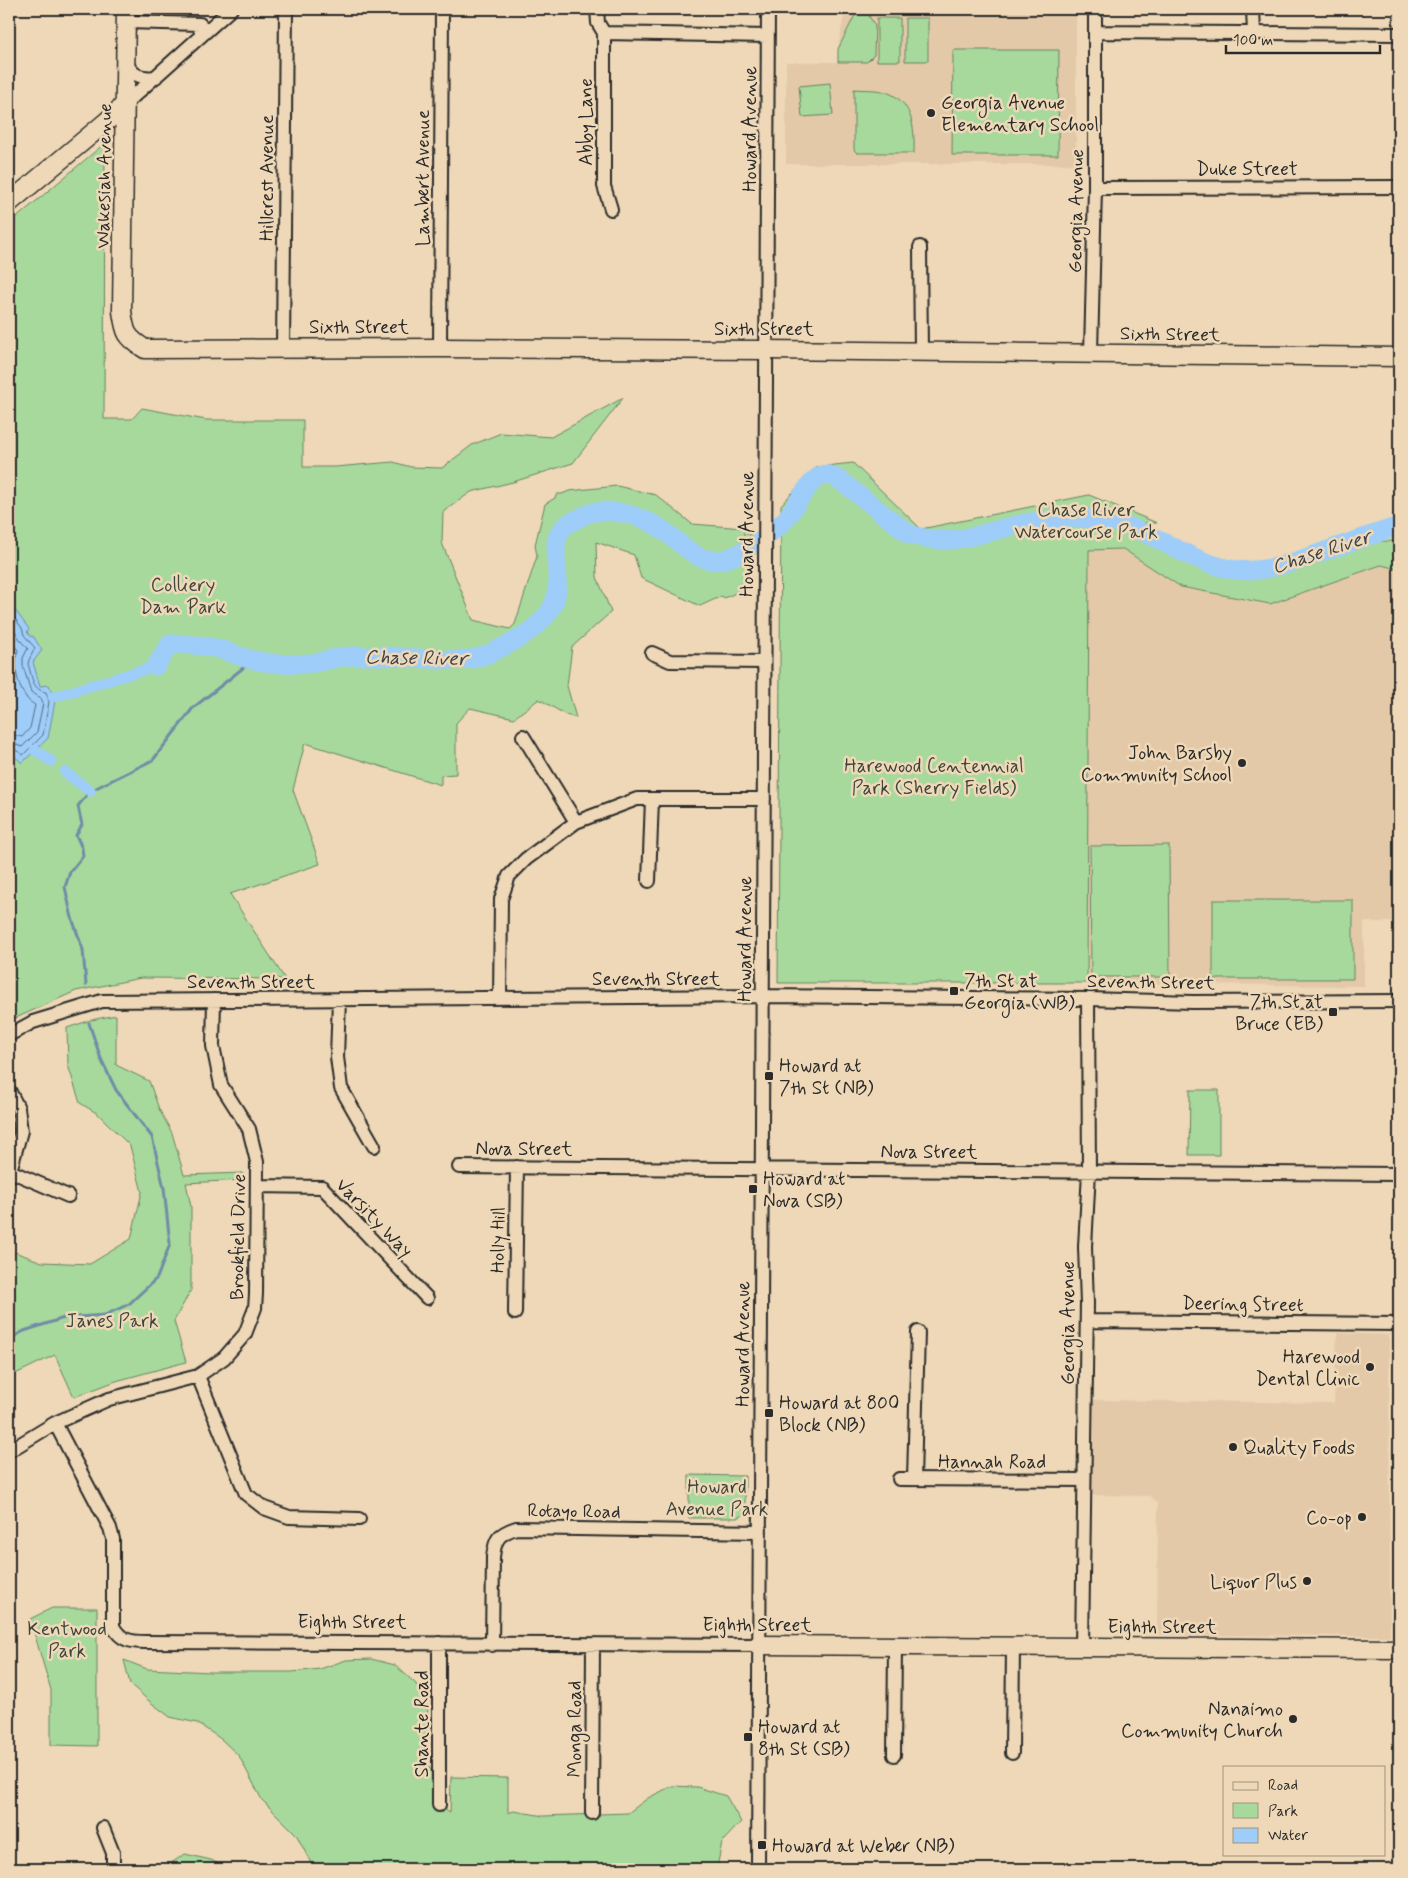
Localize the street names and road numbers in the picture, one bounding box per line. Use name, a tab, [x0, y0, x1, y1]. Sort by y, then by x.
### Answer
street label: Howard Avenue	[738, 66, 763, 192]
street label: Abby Lane	[574, 78, 599, 166]
street label: Wakesiah Avenue	[91, 103, 118, 249]
street label: Lambert Avenue	[411, 110, 436, 246]
street label: Hillcrest Avenue	[255, 115, 280, 241]
street label: Georgia Avenue	[1063, 149, 1092, 273]
street label: Duke Street	[1196, 157, 1298, 182]
street label: Sixth Street	[309, 315, 409, 340]
street label: Sixth Street	[714, 317, 814, 342]
street label: Sixth Street	[1120, 321, 1220, 348]
street label: Howard Avenue	[735, 471, 760, 597]
street label: Howard Avenue	[733, 876, 758, 1002]
street label: Seventh Street	[592, 967, 720, 992]
street label: Seventh Street	[1087, 969, 1215, 996]
street label: Seventh Street	[187, 970, 315, 995]
street label: Nova Street	[476, 1137, 572, 1162]
street label: Nova Street	[881, 1140, 977, 1165]
street label: Varsity Way	[329, 1173, 418, 1264]
street label: Brookfield Drive	[225, 1174, 252, 1300]
street label: Holly Hill	[485, 1207, 513, 1273]
street label: Georgia Avenue	[1056, 1261, 1083, 1385]
street label: Howard Avenue	[731, 1281, 756, 1407]
street label: Deering Street	[1182, 1291, 1304, 1319]
street label: Hannah Road	[938, 1450, 1046, 1475]
street label: Rotayo Road	[527, 1498, 621, 1525]
street label: Eighth Street	[297, 1610, 407, 1636]
street label: Eighth Street	[702, 1613, 812, 1639]
street label: Eighth Street	[1107, 1615, 1217, 1641]
street label: Shante Road	[410, 1670, 435, 1778]
street label: Monga Road	[563, 1681, 590, 1777]

